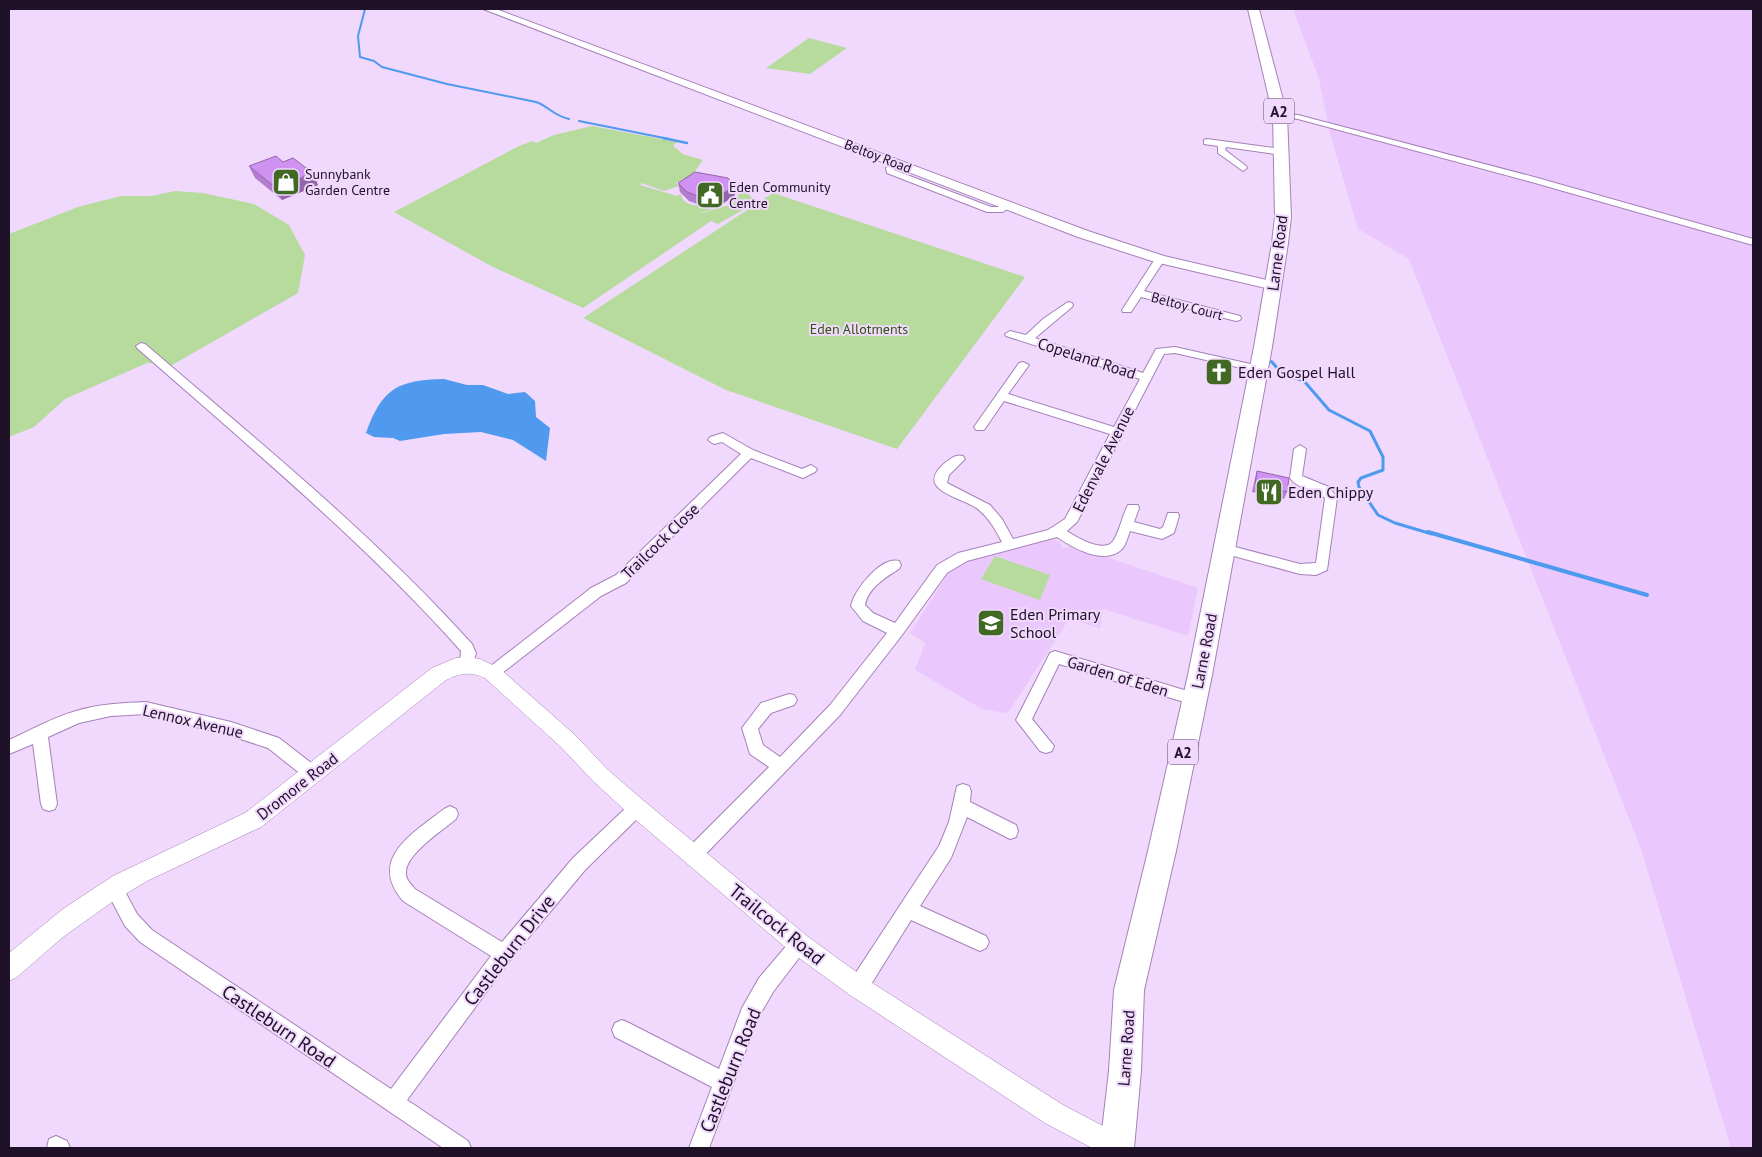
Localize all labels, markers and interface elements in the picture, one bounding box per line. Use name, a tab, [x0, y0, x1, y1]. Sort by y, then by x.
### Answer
road number: A2	[1264, 98, 1294, 124]
street label: Beltoy Road	[842, 135, 914, 177]
place label: Sunnybank Garden Centre	[305, 165, 390, 199]
shop icon: Sunnybank Garden Centre	[271, 167, 301, 197]
place label: Eden Community Centre	[729, 178, 831, 212]
public building icon: Eden Community Centre	[695, 180, 725, 210]
street label: Larne Road	[1262, 214, 1292, 292]
street label: Beltoy Court	[1149, 288, 1225, 324]
park label: Eden Allotments	[810, 320, 908, 338]
street label: Copeland Road	[1035, 333, 1139, 383]
church icon: Eden Gospel Hall	[1204, 357, 1234, 387]
place label: Eden Gospel Hall	[1238, 362, 1356, 382]
street label: Edenvale Avenue	[1068, 403, 1138, 515]
restaurant icon: Eden Chippy	[1254, 477, 1284, 507]
place label: Eden Chippy	[1288, 482, 1374, 502]
street label: Trailcock Close	[617, 499, 703, 583]
place label: Eden Primary School	[1010, 604, 1101, 642]
school or university icon: Eden Primary School	[976, 608, 1006, 638]
street label: Larne Road	[1187, 612, 1221, 690]
street label: Garden of Eden	[1065, 651, 1171, 701]
street label: Lennox Avenue	[141, 700, 245, 742]
road number: A2	[1168, 740, 1198, 764]
street label: Dromore Road	[252, 748, 342, 824]
street label: Trailcock Road	[724, 878, 830, 970]
street label: Castleburn Drive	[458, 890, 560, 1010]
street label: Castleburn Road	[217, 979, 341, 1073]
street label: Castleburn Road	[694, 1004, 766, 1136]
street label: Larne Road	[1113, 1009, 1139, 1087]

